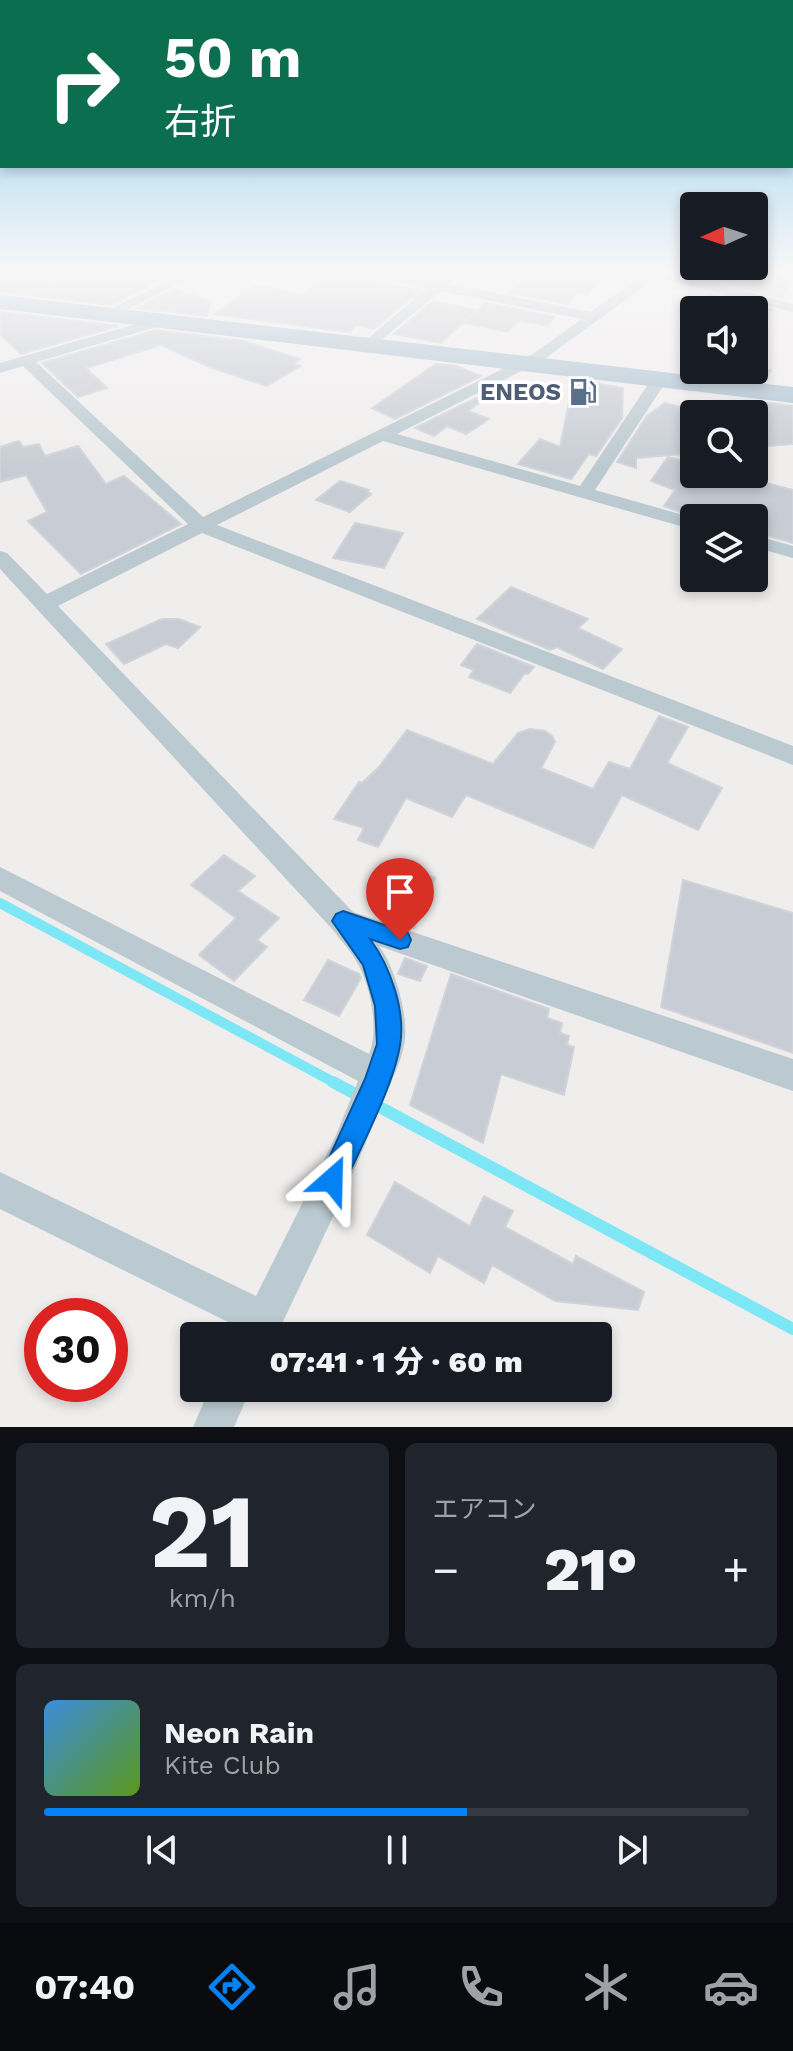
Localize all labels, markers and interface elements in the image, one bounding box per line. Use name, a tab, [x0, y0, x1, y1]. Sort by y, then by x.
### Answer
text: 50 m	[164, 25, 301, 91]
icon: right	[32, 32, 136, 136]
text: 右折	[164, 101, 236, 143]
north arrow	[680, 192, 768, 280]
map controls	[680, 192, 768, 592]
button: sound	[680, 296, 768, 384]
fuel station icon: ENEOS	[568, 377, 598, 407]
place label: ENEOS	[480, 378, 561, 406]
button: search	[680, 400, 768, 488]
button: layers	[680, 504, 768, 592]
pin	[366, 858, 434, 940]
icon: arrive	[378, 870, 422, 914]
position arrow	[290, 1138, 374, 1222]
speed limit sign: 30	[24, 1298, 128, 1402]
text: 07:41 · 1 分 · 60 m	[269, 1344, 523, 1379]
text: 21	[149, 1470, 256, 1592]
text: エアコン	[433, 1494, 537, 1524]
text: 21°	[544, 1534, 637, 1605]
text: −	[433, 1544, 459, 1596]
text: +	[722, 1544, 749, 1596]
text: km/h	[169, 1583, 236, 1613]
text: Neon Rain	[164, 1715, 314, 1750]
text: Kite Club	[164, 1750, 281, 1780]
icon: previous	[140, 1828, 184, 1872]
icon: pause	[375, 1828, 419, 1872]
icon: next	[610, 1828, 654, 1872]
icon: directions	[204, 1959, 260, 2015]
icon: music	[329, 1959, 385, 2015]
icon: phone	[453, 1959, 509, 2015]
icon: climate	[578, 1959, 634, 2015]
icon: car	[703, 1959, 759, 2015]
text: 07:40	[34, 1966, 135, 2008]

